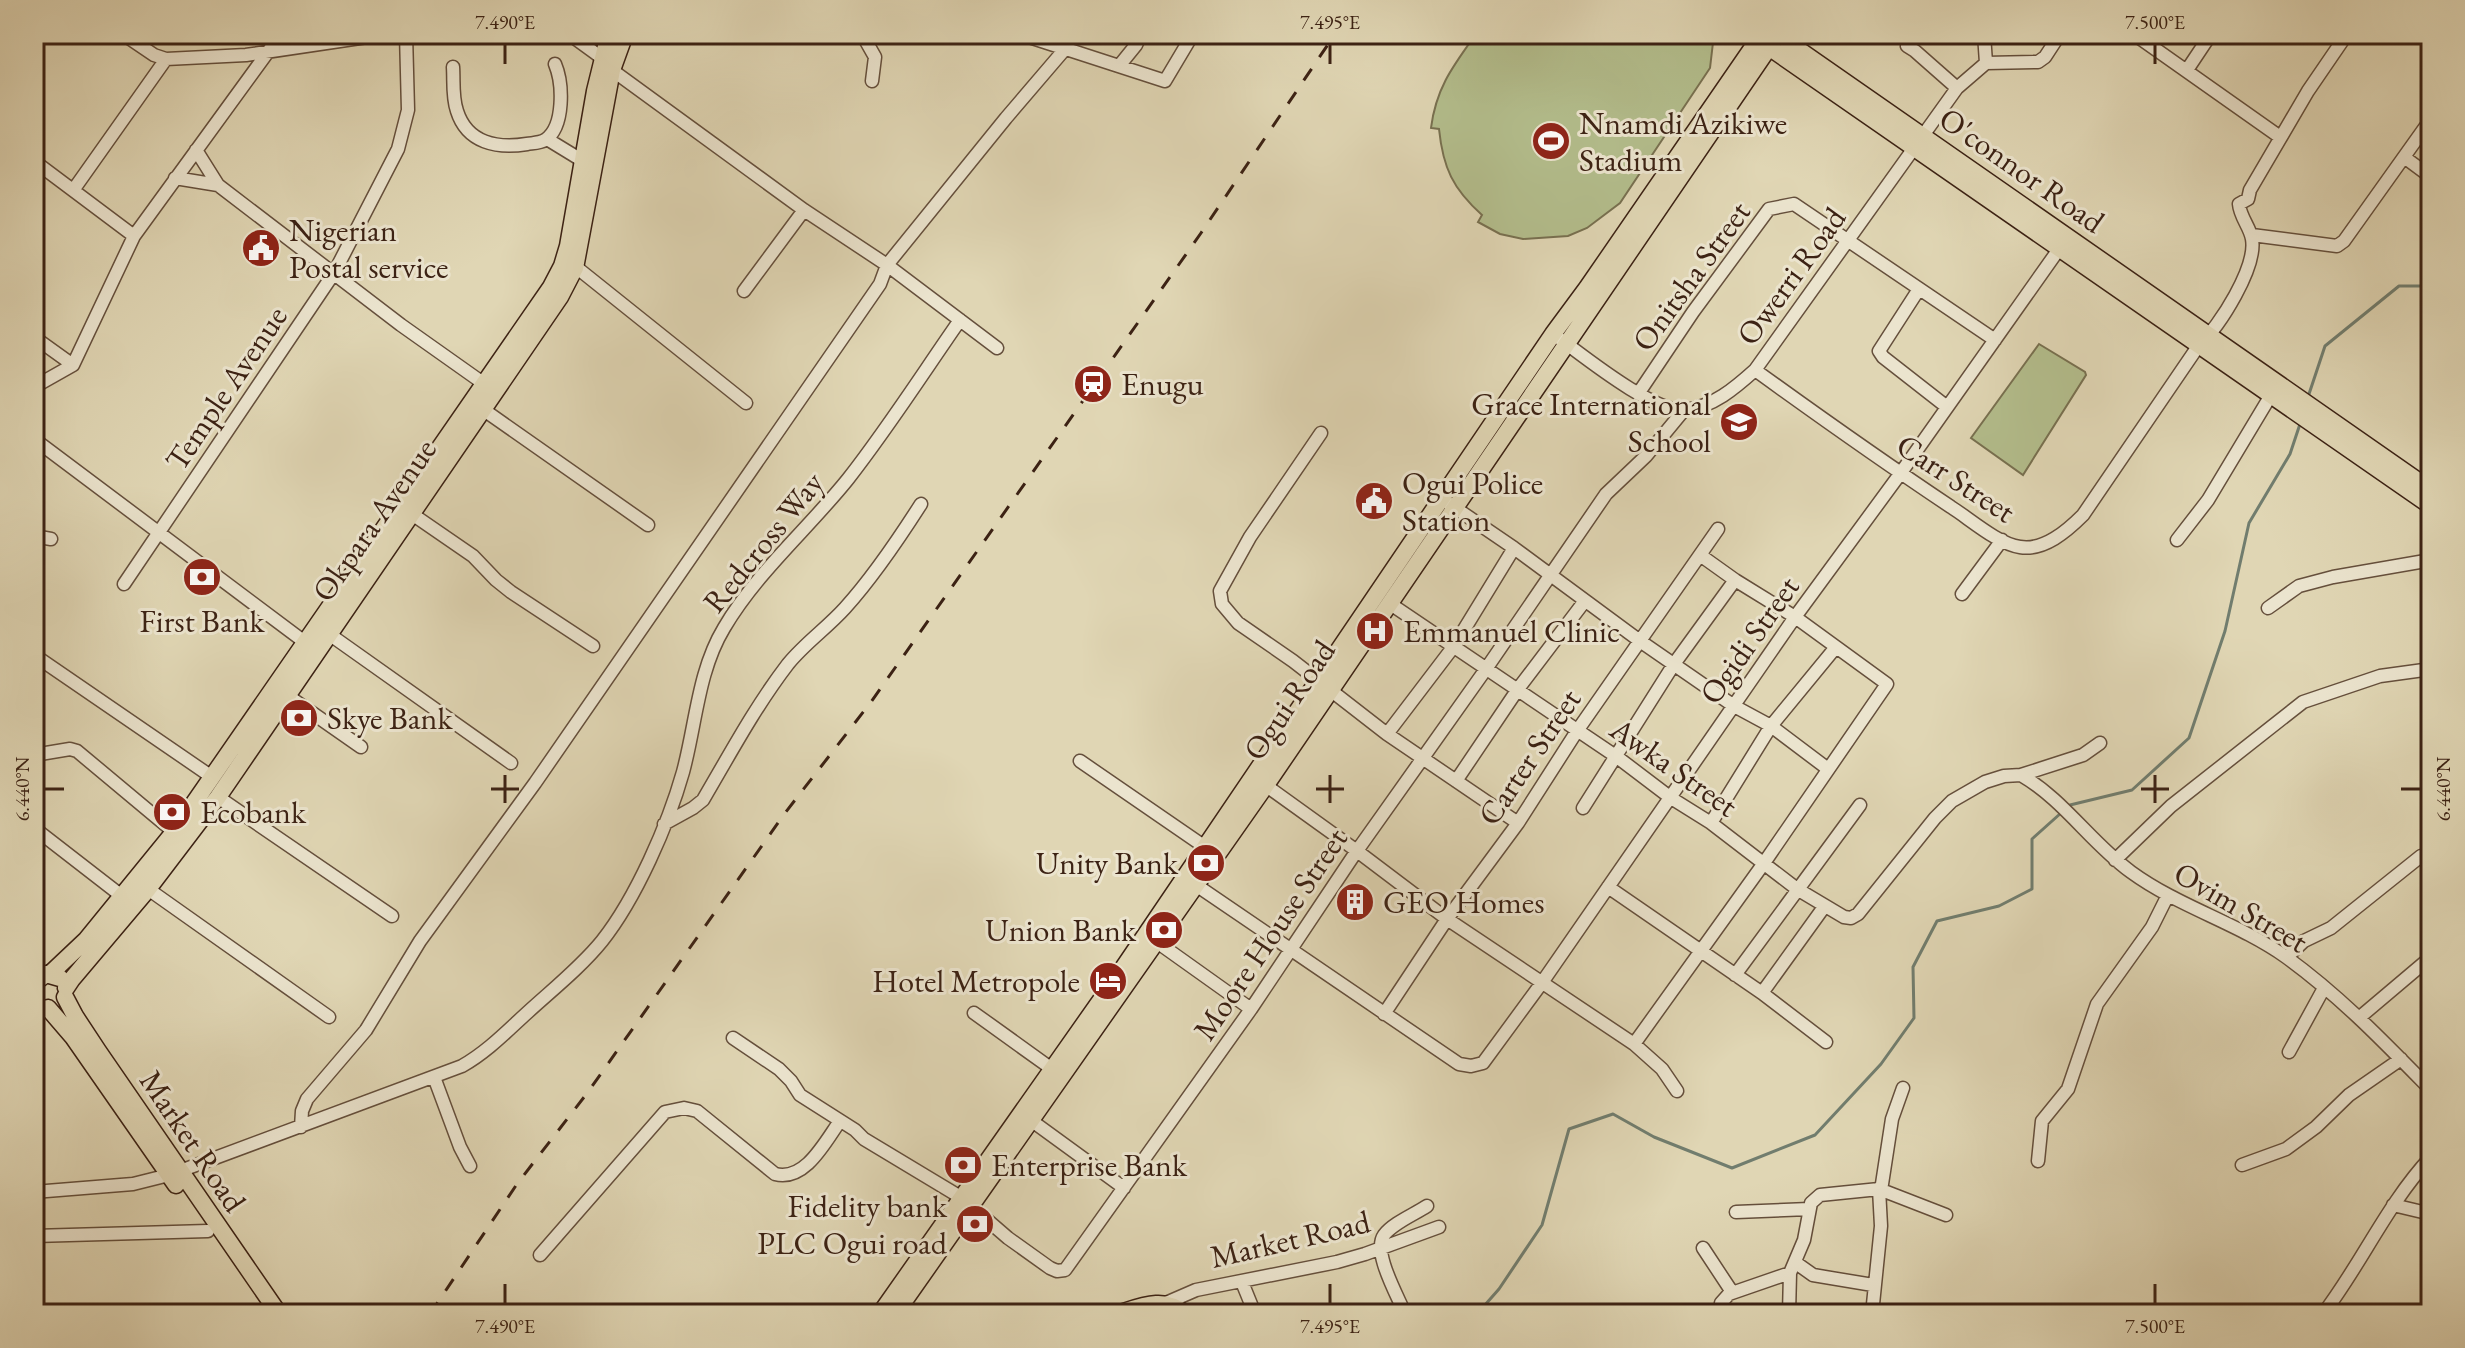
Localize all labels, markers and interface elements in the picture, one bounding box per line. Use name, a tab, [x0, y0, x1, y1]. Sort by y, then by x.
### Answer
text: 7.490°E	[475, 9, 535, 35]
text: 7.495°E	[1300, 9, 1360, 35]
text: 7.500°E	[2125, 9, 2185, 35]
street label: O'connor Road	[1931, 98, 2114, 243]
place label: Nnamdi Azikiwe Stadium	[1579, 102, 1787, 181]
sports icon: Nnamdi Azikiwe Stadium	[1530, 120, 1572, 162]
street label: Onitsha Street	[1622, 193, 1760, 359]
street label: Owerri Road	[1727, 198, 1856, 353]
place label: Nigerian Postal service	[289, 209, 448, 288]
public building icon: Nigerian Postal service	[240, 227, 282, 269]
street label: Temple Avenue	[155, 297, 297, 479]
station icon: Enugu	[1072, 363, 1114, 405]
place label: Enugu	[1121, 363, 1204, 405]
place label: Grace International School	[1471, 383, 1711, 462]
school or university icon: Grace International School	[1718, 401, 1760, 443]
street label: Carr Street	[1889, 424, 2023, 532]
street label: Okpara Avenue	[302, 430, 446, 610]
street label: Redcross Way	[693, 462, 833, 621]
place label: Ogui Police Station	[1402, 462, 1543, 541]
public building icon: Ogui Police Station	[1353, 480, 1395, 522]
bank icon: First Bank	[181, 556, 223, 598]
street label: Ogidi Street	[1690, 568, 1808, 712]
place label: First Bank	[139, 600, 266, 642]
hospital icon: Emmanuel Clinic	[1354, 610, 1396, 652]
place label: Emmanuel Clinic	[1403, 610, 1620, 652]
street label: Ogui Road	[1233, 631, 1345, 768]
street label: Carter Street	[1468, 681, 1590, 833]
bank icon: Skye Bank	[278, 697, 320, 739]
place label: Skye Bank	[327, 697, 453, 739]
street label: Awka Street	[1601, 707, 1746, 826]
text: 6.440°N	[9, 757, 35, 821]
text: 6.440°N	[2430, 757, 2456, 821]
bank icon: Ecobank	[151, 791, 193, 833]
place label: Ecobank	[200, 791, 307, 833]
street label: Moore House Street	[1183, 820, 1357, 1048]
place label: Unity Bank	[1036, 842, 1179, 884]
bank icon: Unity Bank	[1185, 842, 1227, 884]
street label: Ovim Street	[2166, 852, 2316, 962]
building icon: GEO Homes	[1334, 881, 1376, 923]
place label: GEO Homes	[1383, 881, 1545, 923]
place label: Union Bank	[985, 909, 1137, 951]
bank icon: Union Bank	[1143, 909, 1185, 951]
place label: Hotel Metropole	[872, 960, 1080, 1002]
hotel icon: Hotel Metropole	[1087, 960, 1129, 1002]
street label: Market Road	[130, 1062, 256, 1221]
bank icon: Enterprise Bank	[942, 1144, 984, 1186]
place label: Enterprise Bank	[991, 1144, 1188, 1186]
place label: Fidelity bank PLC Ogui road	[757, 1185, 948, 1264]
street label: Market Road	[1206, 1200, 1375, 1278]
bank icon: Fidelity bank PLC Ogui road	[954, 1203, 996, 1245]
text: 7.490°E	[475, 1313, 535, 1339]
text: 7.495°E	[1300, 1313, 1360, 1339]
text: 7.500°E	[2125, 1313, 2185, 1339]

